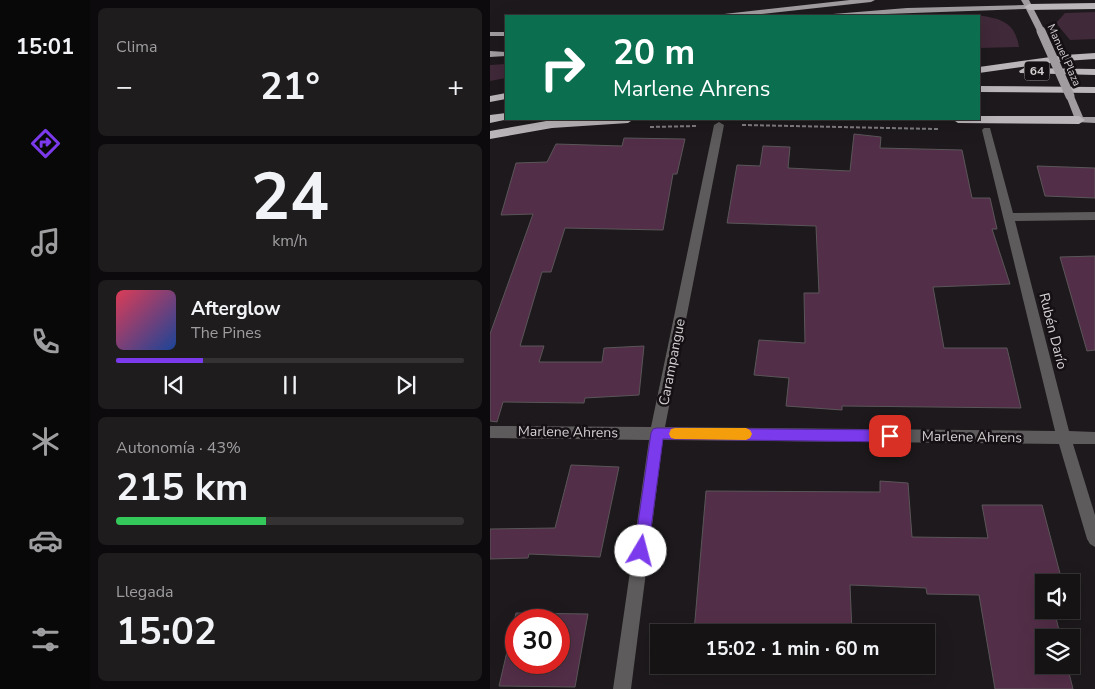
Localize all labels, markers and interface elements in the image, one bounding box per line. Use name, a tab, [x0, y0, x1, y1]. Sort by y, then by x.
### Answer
street label: Manuel Plaza	[1044, 22, 1084, 89]
text: 20 m	[613, 29, 695, 76]
text: 15:01	[16, 32, 74, 62]
icon: right	[530, 35, 595, 100]
text: Clima	[116, 36, 157, 58]
text: 21°	[260, 61, 320, 112]
road number: 64	[1024, 61, 1050, 80]
text: −	[116, 68, 133, 106]
text: +	[447, 68, 464, 106]
text: Marlene Ahrens	[613, 74, 770, 104]
icon: directions	[28, 126, 63, 161]
text: 24	[251, 153, 329, 242]
icon: music	[28, 225, 63, 260]
text: km/h	[272, 230, 308, 252]
street label: Rubén Darío	[1034, 291, 1072, 371]
text: Afterglow	[191, 296, 281, 322]
street label: Carampangue	[654, 317, 690, 407]
text: The Pines	[191, 322, 261, 344]
icon: phone	[28, 324, 63, 359]
icon: previous	[160, 371, 188, 399]
icon: pause	[276, 371, 304, 399]
icon: next	[392, 371, 420, 399]
pin	[869, 415, 911, 457]
street label: Marlene Ahrens	[518, 422, 618, 442]
icon: arrive	[876, 422, 904, 450]
icon: climate	[28, 424, 63, 459]
street label: Marlene Ahrens	[922, 427, 1022, 447]
text: Autonomía · 43%	[116, 437, 241, 459]
text: 215 km	[116, 462, 248, 513]
icon: car	[28, 523, 63, 558]
position arrow	[614, 524, 666, 576]
map controls	[1035, 574, 1080, 674]
button: sound	[1035, 574, 1080, 619]
text: Llegada	[116, 581, 174, 603]
text: 15:02	[116, 606, 217, 657]
speed limit sign: 30	[505, 609, 570, 674]
icon: filters	[28, 622, 63, 657]
button: layers	[1035, 629, 1080, 674]
text: 15:02 · 1 min · 60 m	[705, 636, 880, 662]

